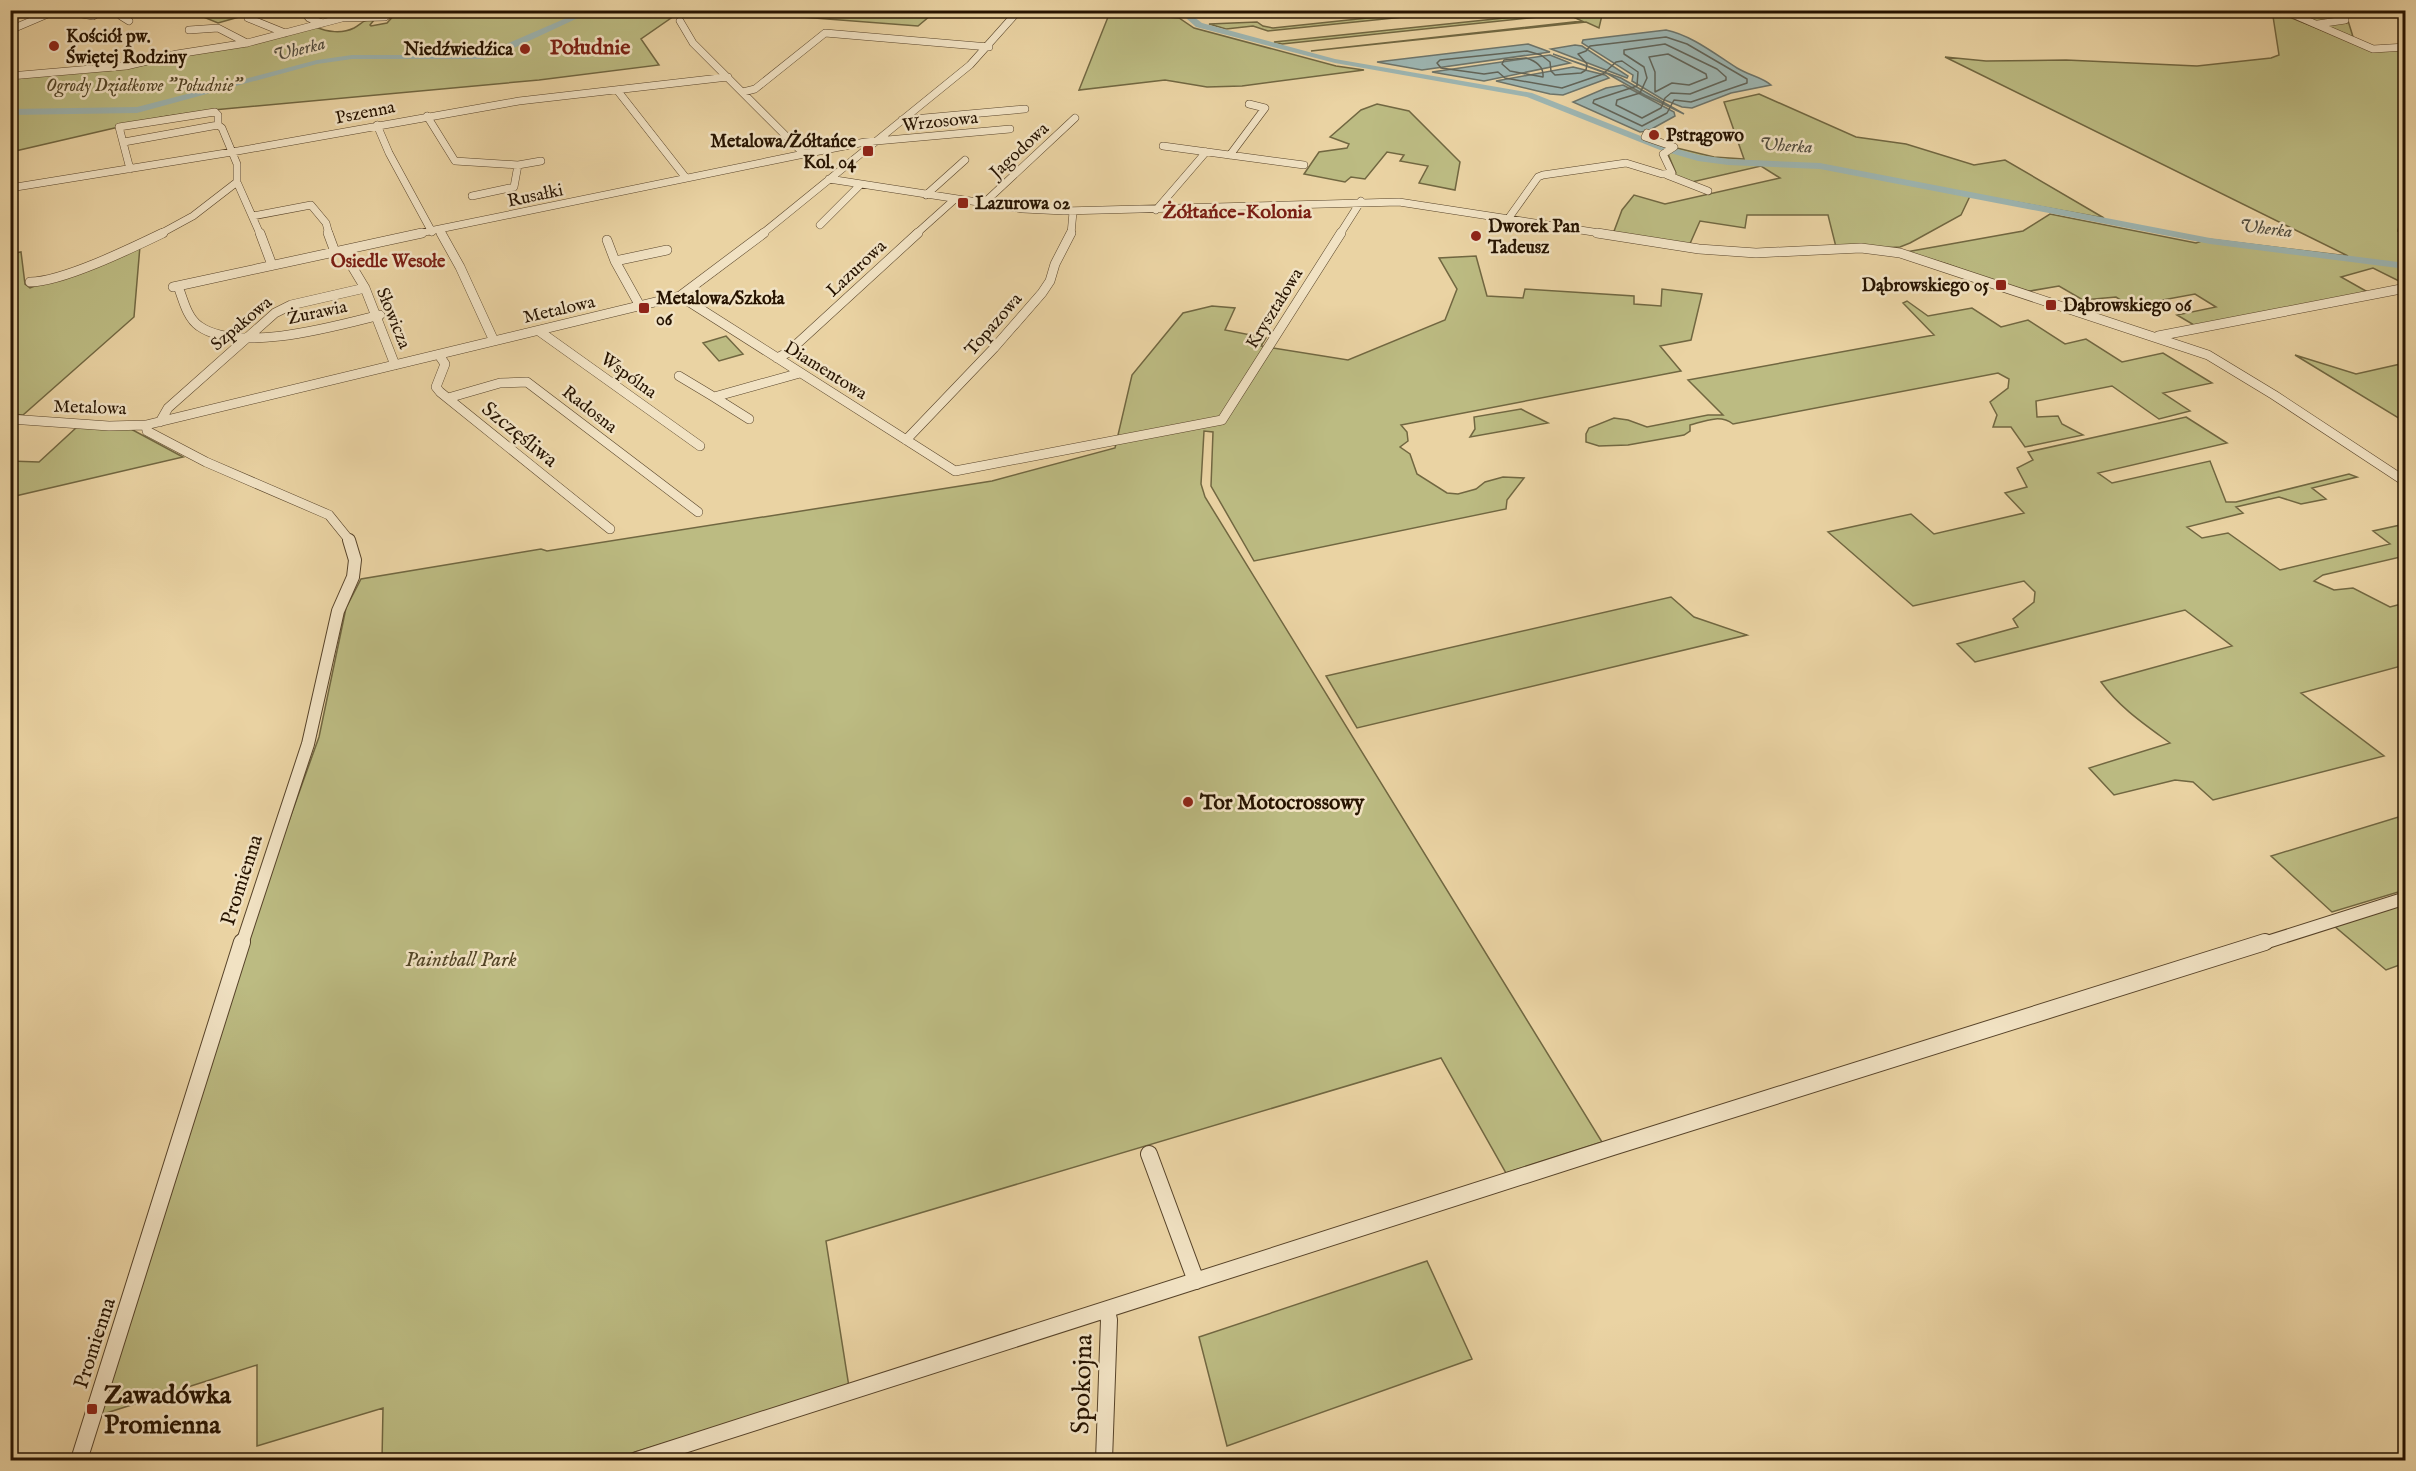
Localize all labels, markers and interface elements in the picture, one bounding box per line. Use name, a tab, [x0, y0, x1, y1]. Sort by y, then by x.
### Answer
place label: Kościół pw. Świętej Rodziny	[66, 26, 188, 70]
water label: Uherka	[271, 33, 328, 68]
district label: Południe	[550, 34, 630, 62]
marker: Kościół pw. Świętej Rodziny	[47, 39, 61, 53]
place label: Niedźwiedźica	[403, 39, 514, 62]
marker: Niedźwiedźica	[518, 42, 532, 56]
park label: Ogrody Działkowe "Południe"	[46, 75, 244, 98]
street label: Pszenna	[333, 96, 397, 131]
street label: Wrzosowa	[901, 107, 980, 138]
street label: Jagodowa	[984, 118, 1055, 186]
place label: Pstrągowo	[1666, 125, 1744, 148]
marker: Pstrągowo	[1647, 128, 1661, 142]
place label: Metalowa/Żółtańce Kol. 04	[710, 129, 857, 175]
water label: Uherka	[1759, 133, 1813, 160]
marker: Metalowa/Żółtańce Kol. 04	[861, 144, 875, 158]
street label: Rusałki	[505, 179, 565, 214]
place label: Lazurowa 02	[975, 193, 1071, 216]
marker: Lazurowa 02	[956, 196, 970, 210]
district label: Żółtańce-Kolonia	[1162, 200, 1312, 225]
water label: Uherka	[2238, 215, 2294, 244]
place label: Dworek Pan Tadeusz	[1487, 216, 1580, 260]
marker: Dworek Pan Tadeusz	[1469, 229, 1483, 243]
street label: Lazurowa	[822, 235, 892, 303]
district label: Osiedle Wesołe	[331, 251, 446, 274]
street label: Kryształowa	[1241, 264, 1309, 353]
place label: Dąbrowskiego 05	[1862, 275, 1989, 298]
marker: Dąbrowskiego 05	[1994, 278, 2008, 292]
street label: Słowicza	[370, 285, 415, 353]
place label: Metalowa/Szkoła 06	[656, 288, 786, 332]
street label: Topazowa	[960, 289, 1028, 361]
street label: Metalowa	[521, 291, 598, 330]
street label: Szpakowa	[206, 292, 278, 357]
street label: Żurawia	[285, 295, 350, 331]
place label: Dąbrowskiego 06	[2063, 295, 2193, 318]
marker: Dąbrowskiego 06	[2044, 298, 2058, 312]
marker: Metalowa/Szkoła 06	[637, 301, 651, 315]
street label: Diamentowa	[779, 337, 871, 406]
street label: Wspólna	[595, 348, 661, 405]
street label: Radosna	[557, 381, 622, 439]
street label: Metalowa	[53, 396, 127, 421]
street label: Szczęśliwa	[475, 396, 563, 475]
place label: Tor Motocrossowy	[1199, 790, 1365, 817]
marker: Tor Motocrossowy	[1181, 795, 1195, 809]
street label: Promienna	[215, 831, 270, 929]
park label: Paintball Park	[405, 947, 517, 974]
street label: Promienna	[68, 1294, 123, 1392]
street label: Spokojna	[1064, 1333, 1101, 1435]
place label: Zawadówka Promienna	[104, 1379, 232, 1442]
marker: Zawadówka Promienna	[85, 1402, 99, 1416]

